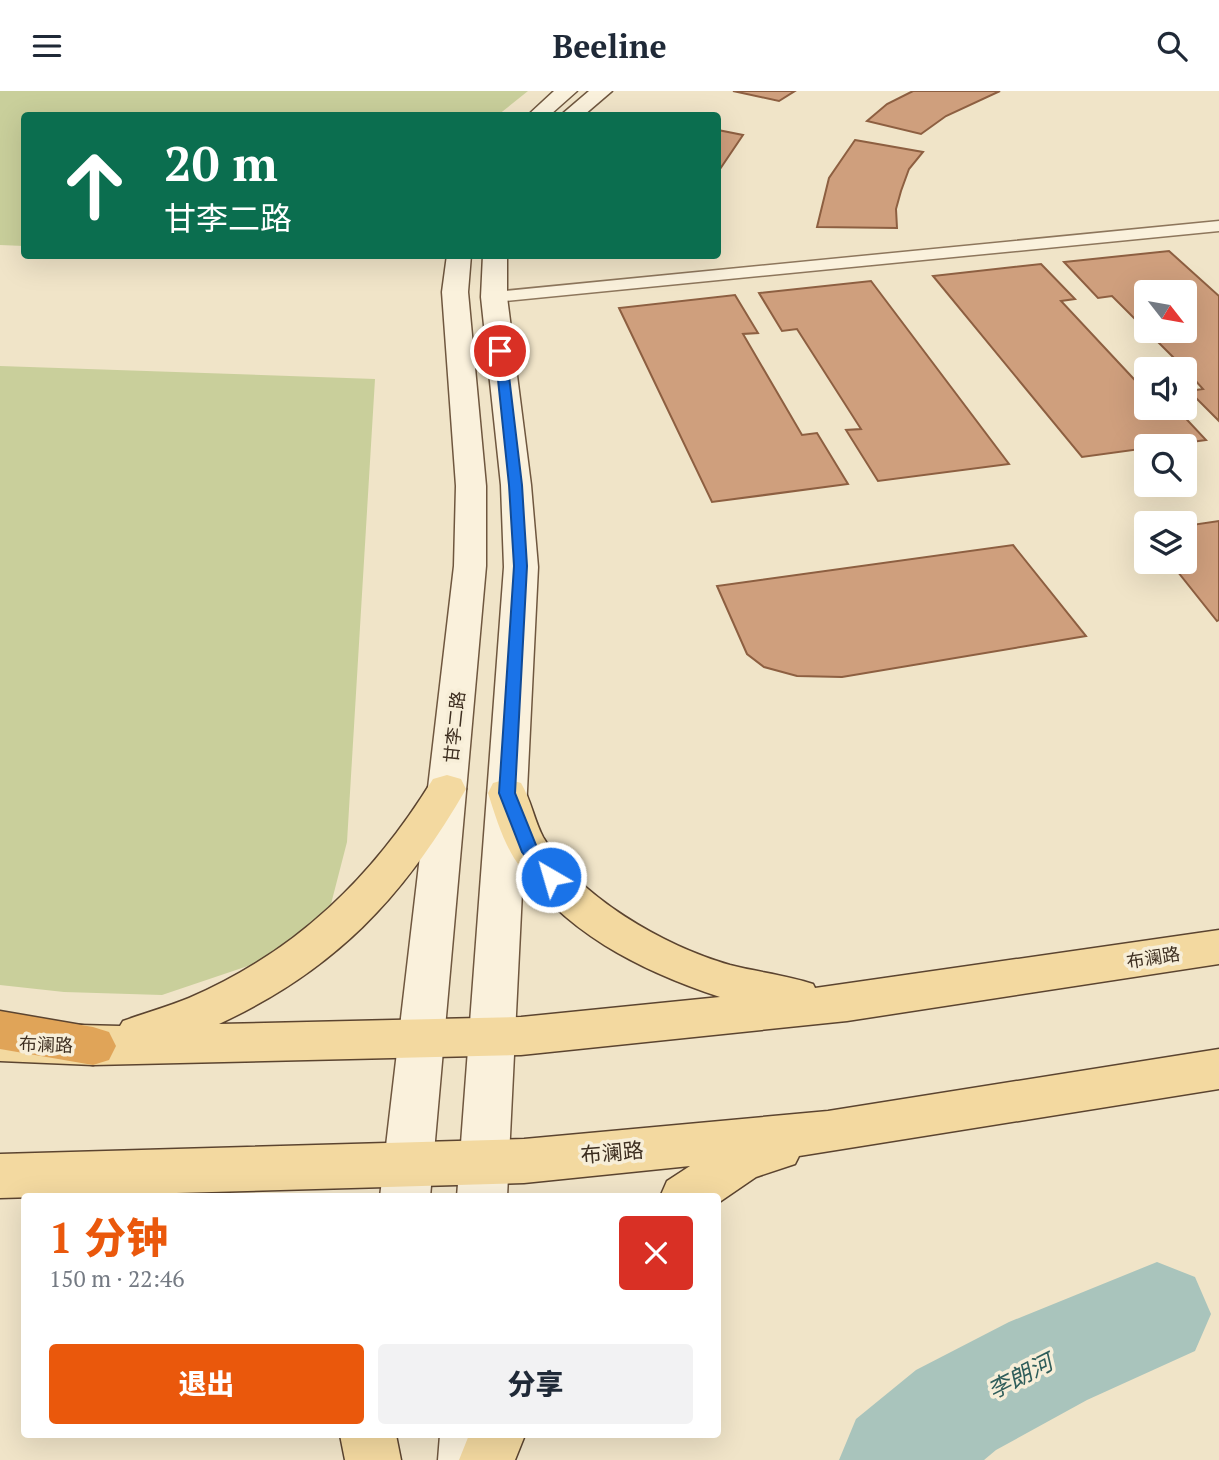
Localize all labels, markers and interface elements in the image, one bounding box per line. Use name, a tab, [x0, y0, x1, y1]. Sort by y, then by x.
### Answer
text: Beeline	[552, 25, 667, 67]
icon: menu	[28, 27, 66, 65]
icon: search	[1153, 27, 1191, 65]
text: 20 m	[164, 130, 278, 195]
icon: ahead	[49, 140, 140, 231]
text: 甘李二路	[164, 197, 292, 239]
north arrow	[1134, 280, 1197, 343]
map controls	[1134, 280, 1197, 574]
pin	[470, 321, 530, 381]
icon: arrive	[481, 332, 519, 370]
button: sound	[1134, 357, 1197, 420]
button: search	[1134, 434, 1197, 497]
button: layers	[1134, 511, 1197, 574]
street label: 甘李二路	[438, 690, 470, 764]
position arrow	[514, 840, 588, 914]
street label: 布澜路	[1124, 941, 1182, 973]
street label: 布澜路	[19, 1031, 73, 1057]
street label: 布澜路	[579, 1135, 645, 1169]
text: 1 分钟	[49, 1209, 168, 1265]
button: close	[619, 1216, 693, 1290]
text: 150 m · 22:46	[49, 1263, 184, 1294]
button: 退出	[49, 1344, 364, 1424]
button: 分享	[378, 1344, 693, 1424]
water label: 李朗河	[982, 1345, 1061, 1405]

